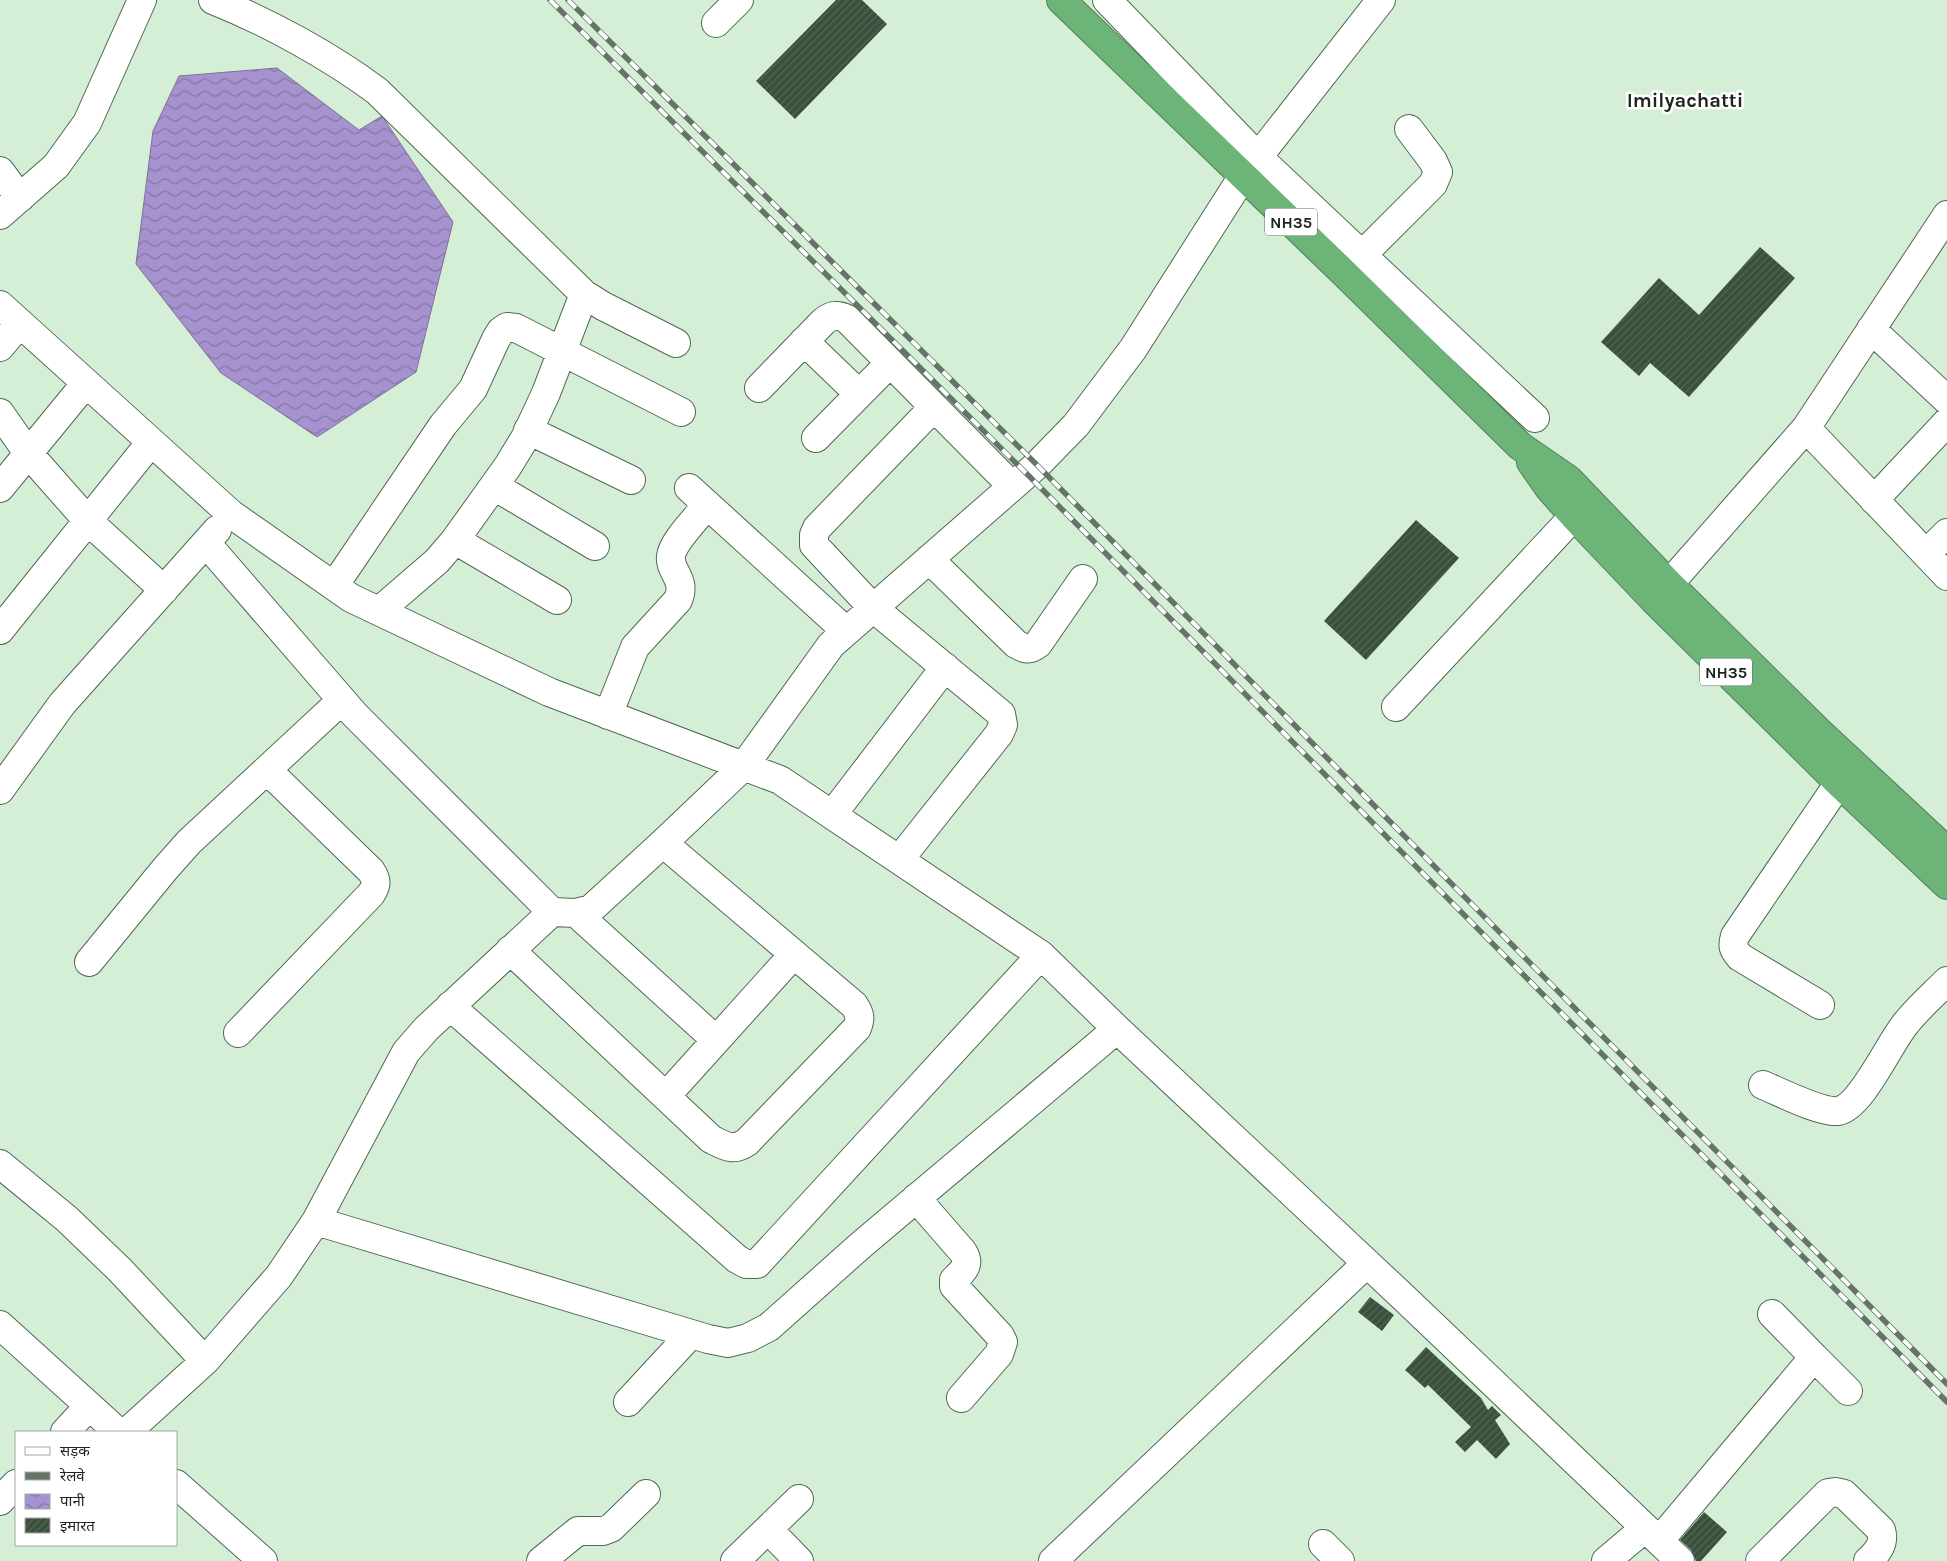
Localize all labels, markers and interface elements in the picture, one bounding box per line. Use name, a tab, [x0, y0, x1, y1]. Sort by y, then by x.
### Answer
district label: Imilyachatti	[1627, 89, 1743, 112]
road number: NH35	[1265, 208, 1317, 236]
road number: NH35	[1700, 659, 1752, 686]
legend	[15, 1431, 178, 1546]
text: सड़क	[60, 1442, 90, 1460]
text: रेलवे	[59, 1467, 85, 1485]
text: पानी	[60, 1492, 86, 1510]
text: इमारत	[60, 1517, 95, 1535]

